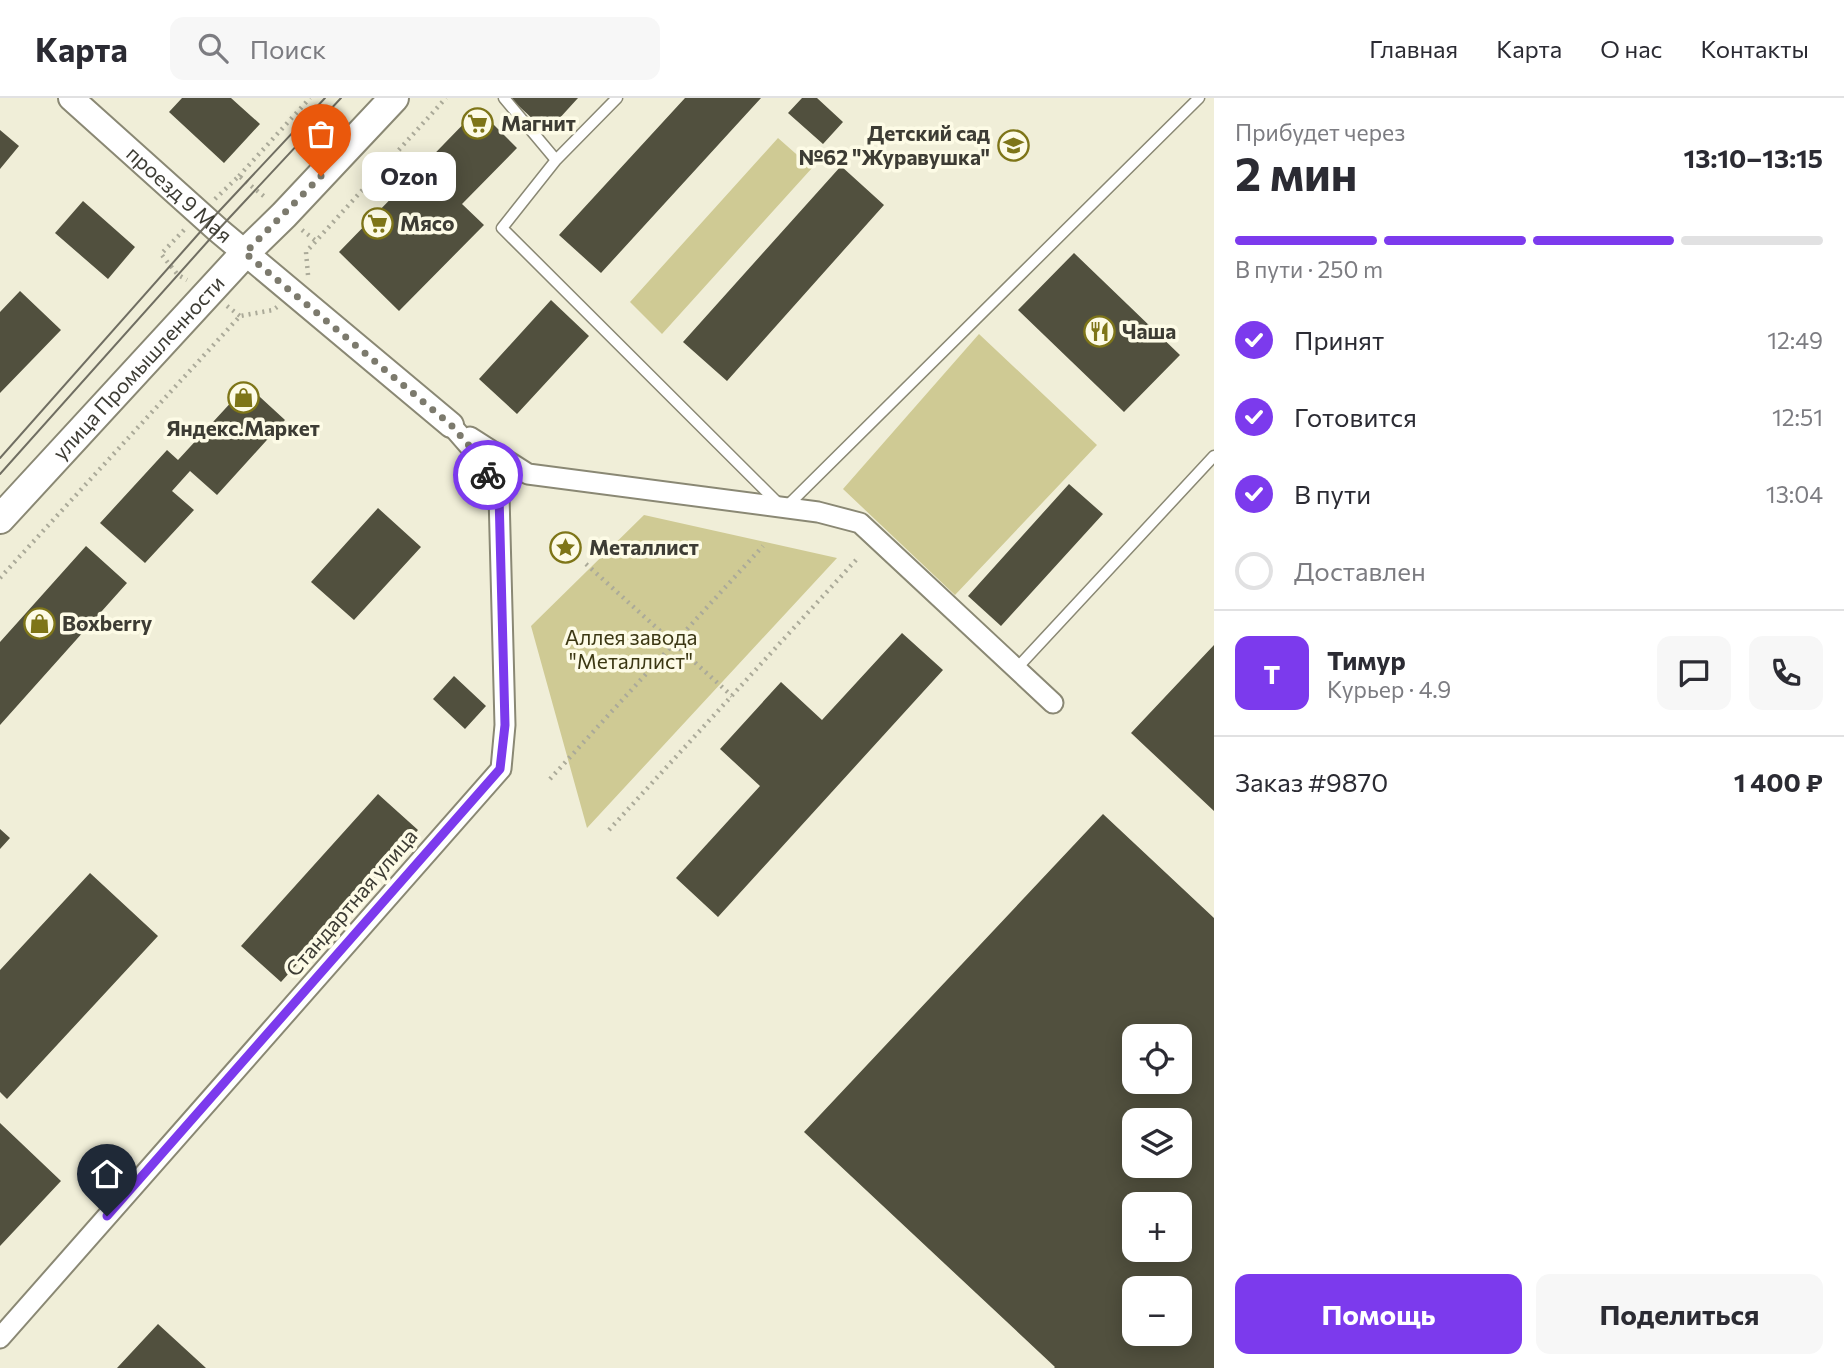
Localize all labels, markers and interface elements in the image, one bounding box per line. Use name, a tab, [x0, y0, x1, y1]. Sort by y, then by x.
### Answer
search box	[170, 17, 660, 80]
text: Карта	[35, 28, 128, 69]
icon: search	[194, 29, 232, 67]
text: Поиск	[250, 33, 326, 64]
text: Главная	[1369, 34, 1458, 63]
text: Карта	[1496, 34, 1562, 63]
text: О нас	[1600, 34, 1662, 63]
text: Контакты	[1700, 34, 1809, 63]
pin	[291, 104, 351, 176]
supermarket icon: Магнит	[461, 107, 495, 141]
place label: Магнит	[501, 110, 576, 135]
icon: bag	[302, 115, 340, 153]
text: Прибудет через	[1235, 118, 1405, 146]
place label: Детский сад №62 "Журавушка"	[799, 120, 990, 169]
school or university icon: Детский сад №62 "Журавушка"	[996, 129, 1030, 163]
street label: проезд 9 Мая	[122, 140, 238, 247]
text: 13:10–13:15	[1684, 142, 1823, 173]
text: 2 мин	[1235, 144, 1357, 200]
callout: Ozon	[363, 152, 458, 200]
text: Ozon	[380, 162, 438, 190]
supermarket icon: Мясо	[360, 207, 394, 241]
place label: Мясо	[400, 210, 455, 235]
text: В пути · 250 m	[1235, 255, 1383, 283]
street label: улица Промышленности	[47, 270, 229, 465]
restaurant icon: Чаша	[1082, 315, 1116, 349]
place label: Чаша	[1122, 318, 1176, 343]
icon: check	[1235, 321, 1273, 359]
text: Принят	[1294, 324, 1384, 355]
text: 12:49	[1767, 326, 1823, 354]
shop icon: Яндекс.Маркет	[226, 380, 260, 414]
icon: check	[1235, 398, 1273, 436]
text: Готовится	[1294, 401, 1417, 432]
text: 12:51	[1772, 403, 1823, 431]
place label: Яндекс.Маркет	[166, 415, 320, 440]
courier	[453, 440, 523, 510]
icon: bike	[469, 456, 507, 494]
icon: check	[1235, 475, 1273, 513]
text: В пути	[1294, 478, 1371, 509]
text: 13:04	[1766, 480, 1823, 508]
place icon: Металлист	[549, 531, 583, 565]
place label: Металлист	[589, 534, 699, 559]
text: Доставлен	[1294, 555, 1426, 586]
shop icon: Boxberry	[22, 607, 56, 641]
place label: Boxberry	[62, 610, 153, 635]
park label: Аллея завода "Металлист"	[565, 624, 697, 673]
button: chat	[1657, 636, 1731, 710]
button: phone	[1749, 636, 1823, 710]
text: Тимур	[1327, 644, 1406, 675]
text: Т	[1264, 658, 1280, 689]
text: Курьер · 4.9	[1327, 675, 1451, 703]
text: Заказ #9870	[1235, 766, 1388, 797]
text: 1 400 ₽	[1734, 766, 1823, 797]
street label: Стандартная улица	[280, 823, 422, 981]
map controls	[1122, 1024, 1192, 1346]
button: locate	[1122, 1024, 1192, 1094]
button: layers	[1122, 1108, 1192, 1178]
pin	[77, 1144, 137, 1216]
icon: home	[88, 1155, 126, 1193]
button: +	[1122, 1192, 1192, 1262]
button: Помощь	[1235, 1274, 1522, 1354]
button: Поделиться	[1536, 1274, 1823, 1354]
button: −	[1122, 1276, 1192, 1346]

